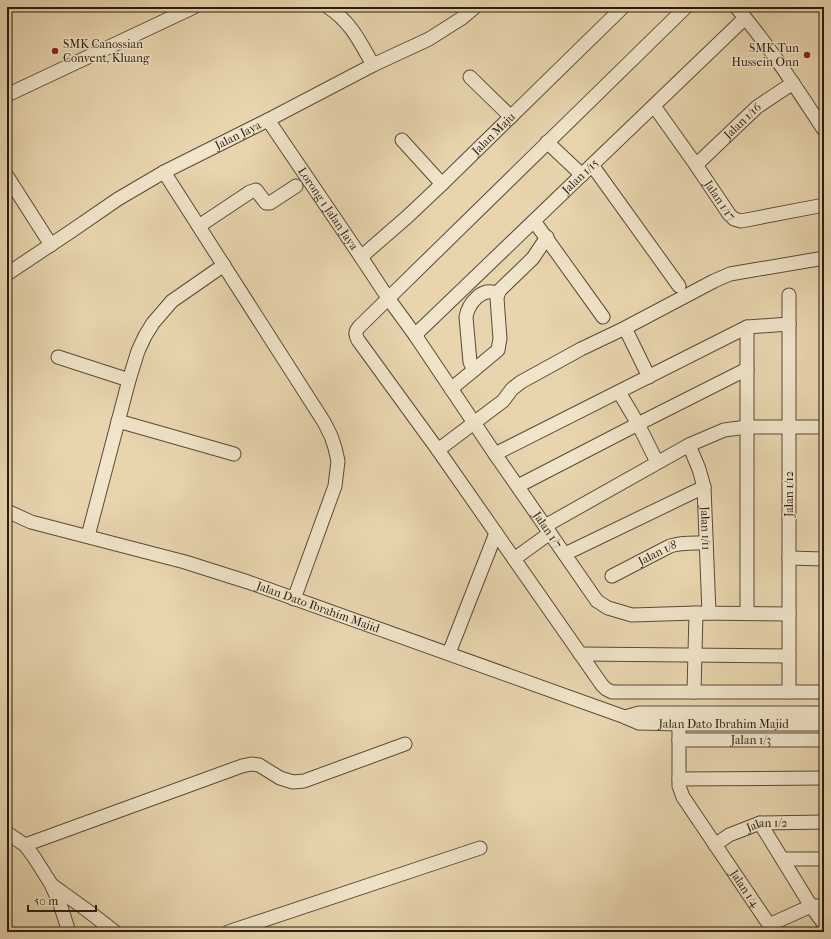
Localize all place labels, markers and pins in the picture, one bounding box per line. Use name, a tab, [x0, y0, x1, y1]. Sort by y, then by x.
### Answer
place label: SMK Canossian Convent, Kluang	[63, 37, 150, 65]
place label: SMK Tun Hussein Onn	[732, 41, 799, 69]
marker: SMK Canossian Convent, Kluang	[50, 46, 60, 56]
marker: SMK Tun Hussein Onn	[802, 50, 812, 60]

